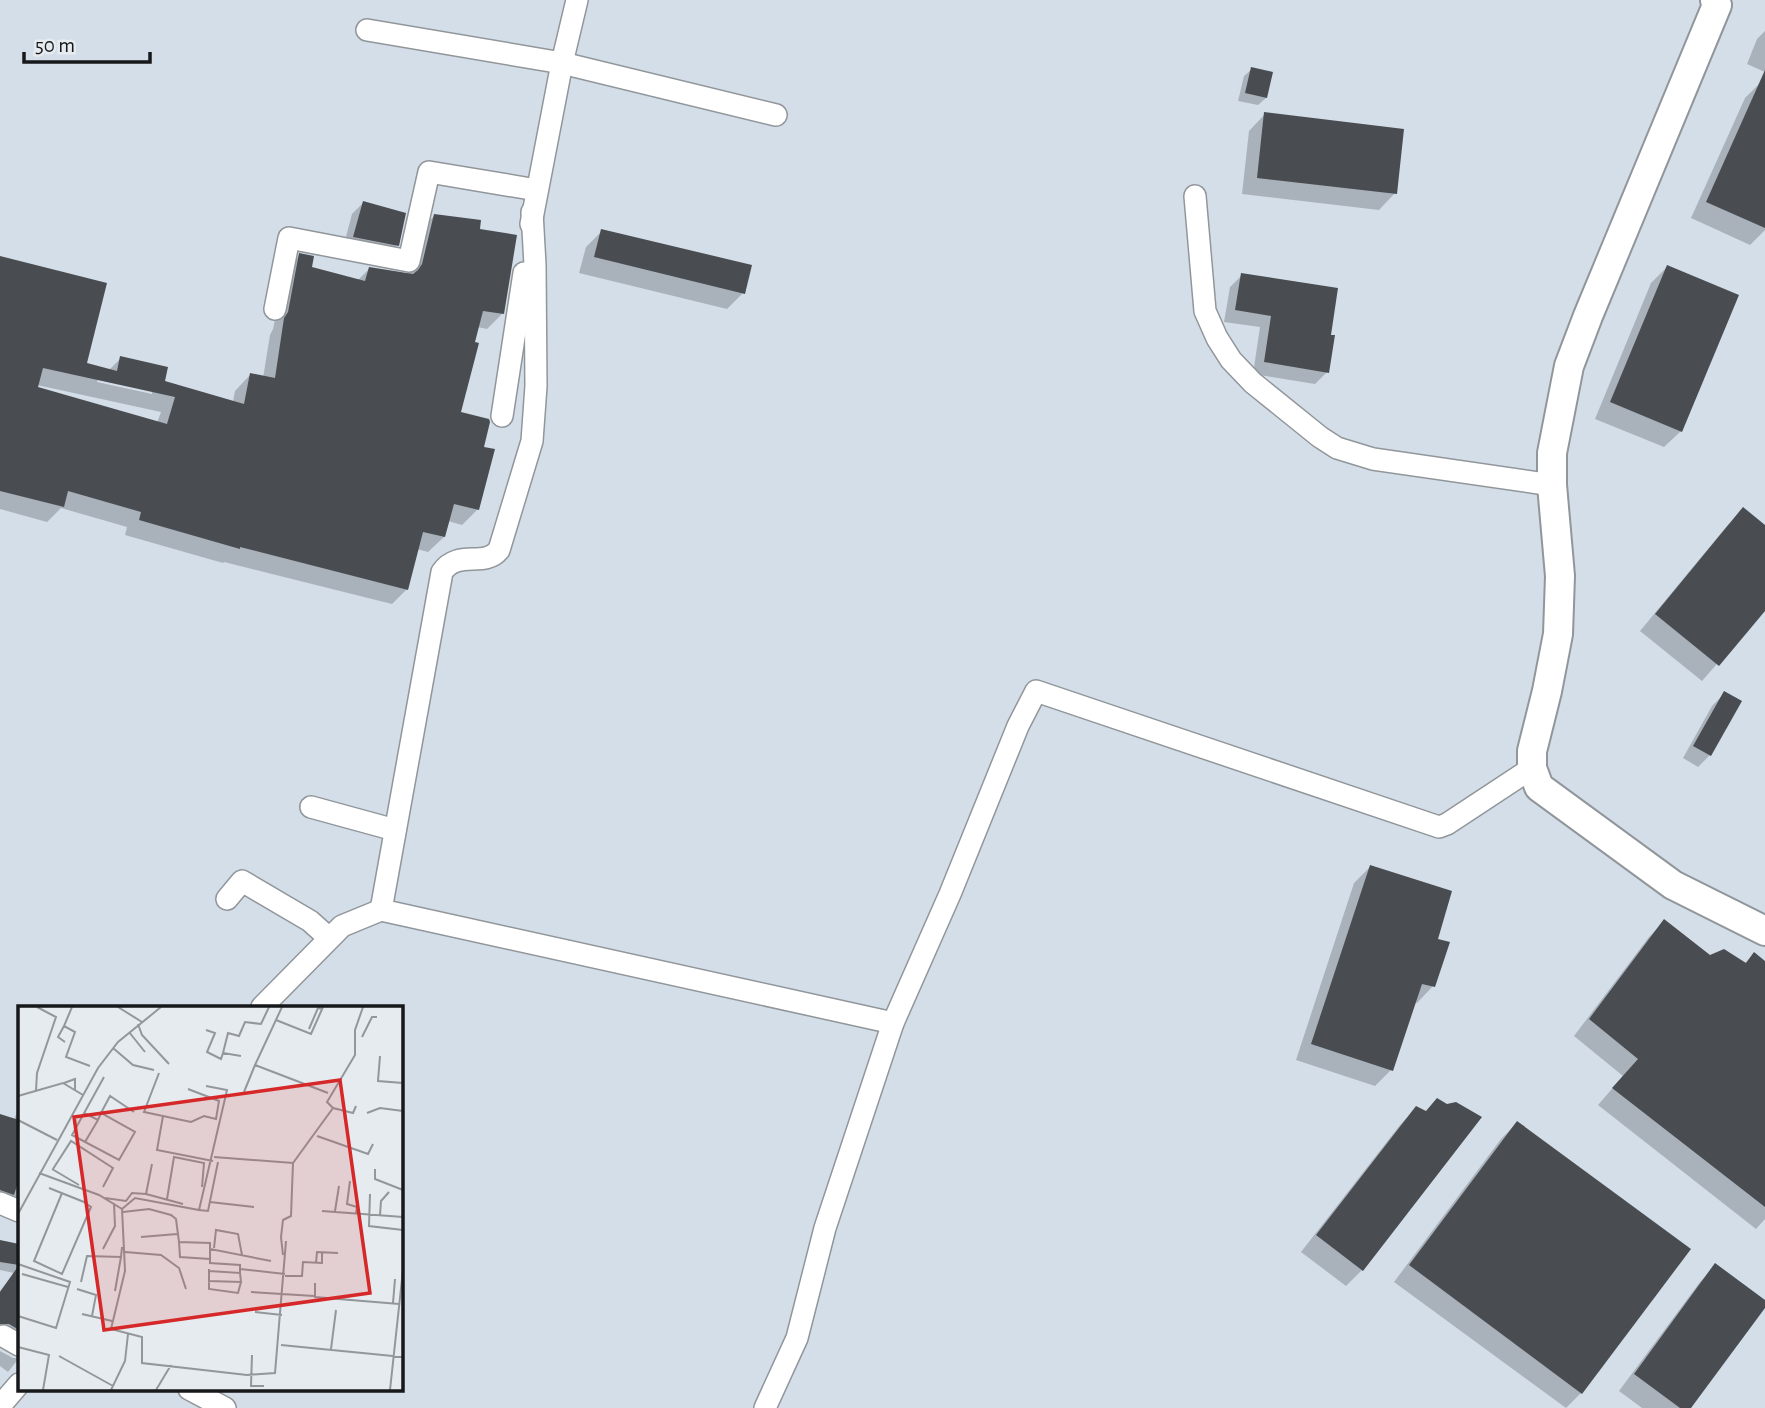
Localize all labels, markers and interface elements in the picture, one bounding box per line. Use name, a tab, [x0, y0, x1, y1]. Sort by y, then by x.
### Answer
scale bar	[24, 21, 150, 65]
text: 50 m	[35, 35, 75, 56]
inset map	[18, 1006, 402, 1390]

